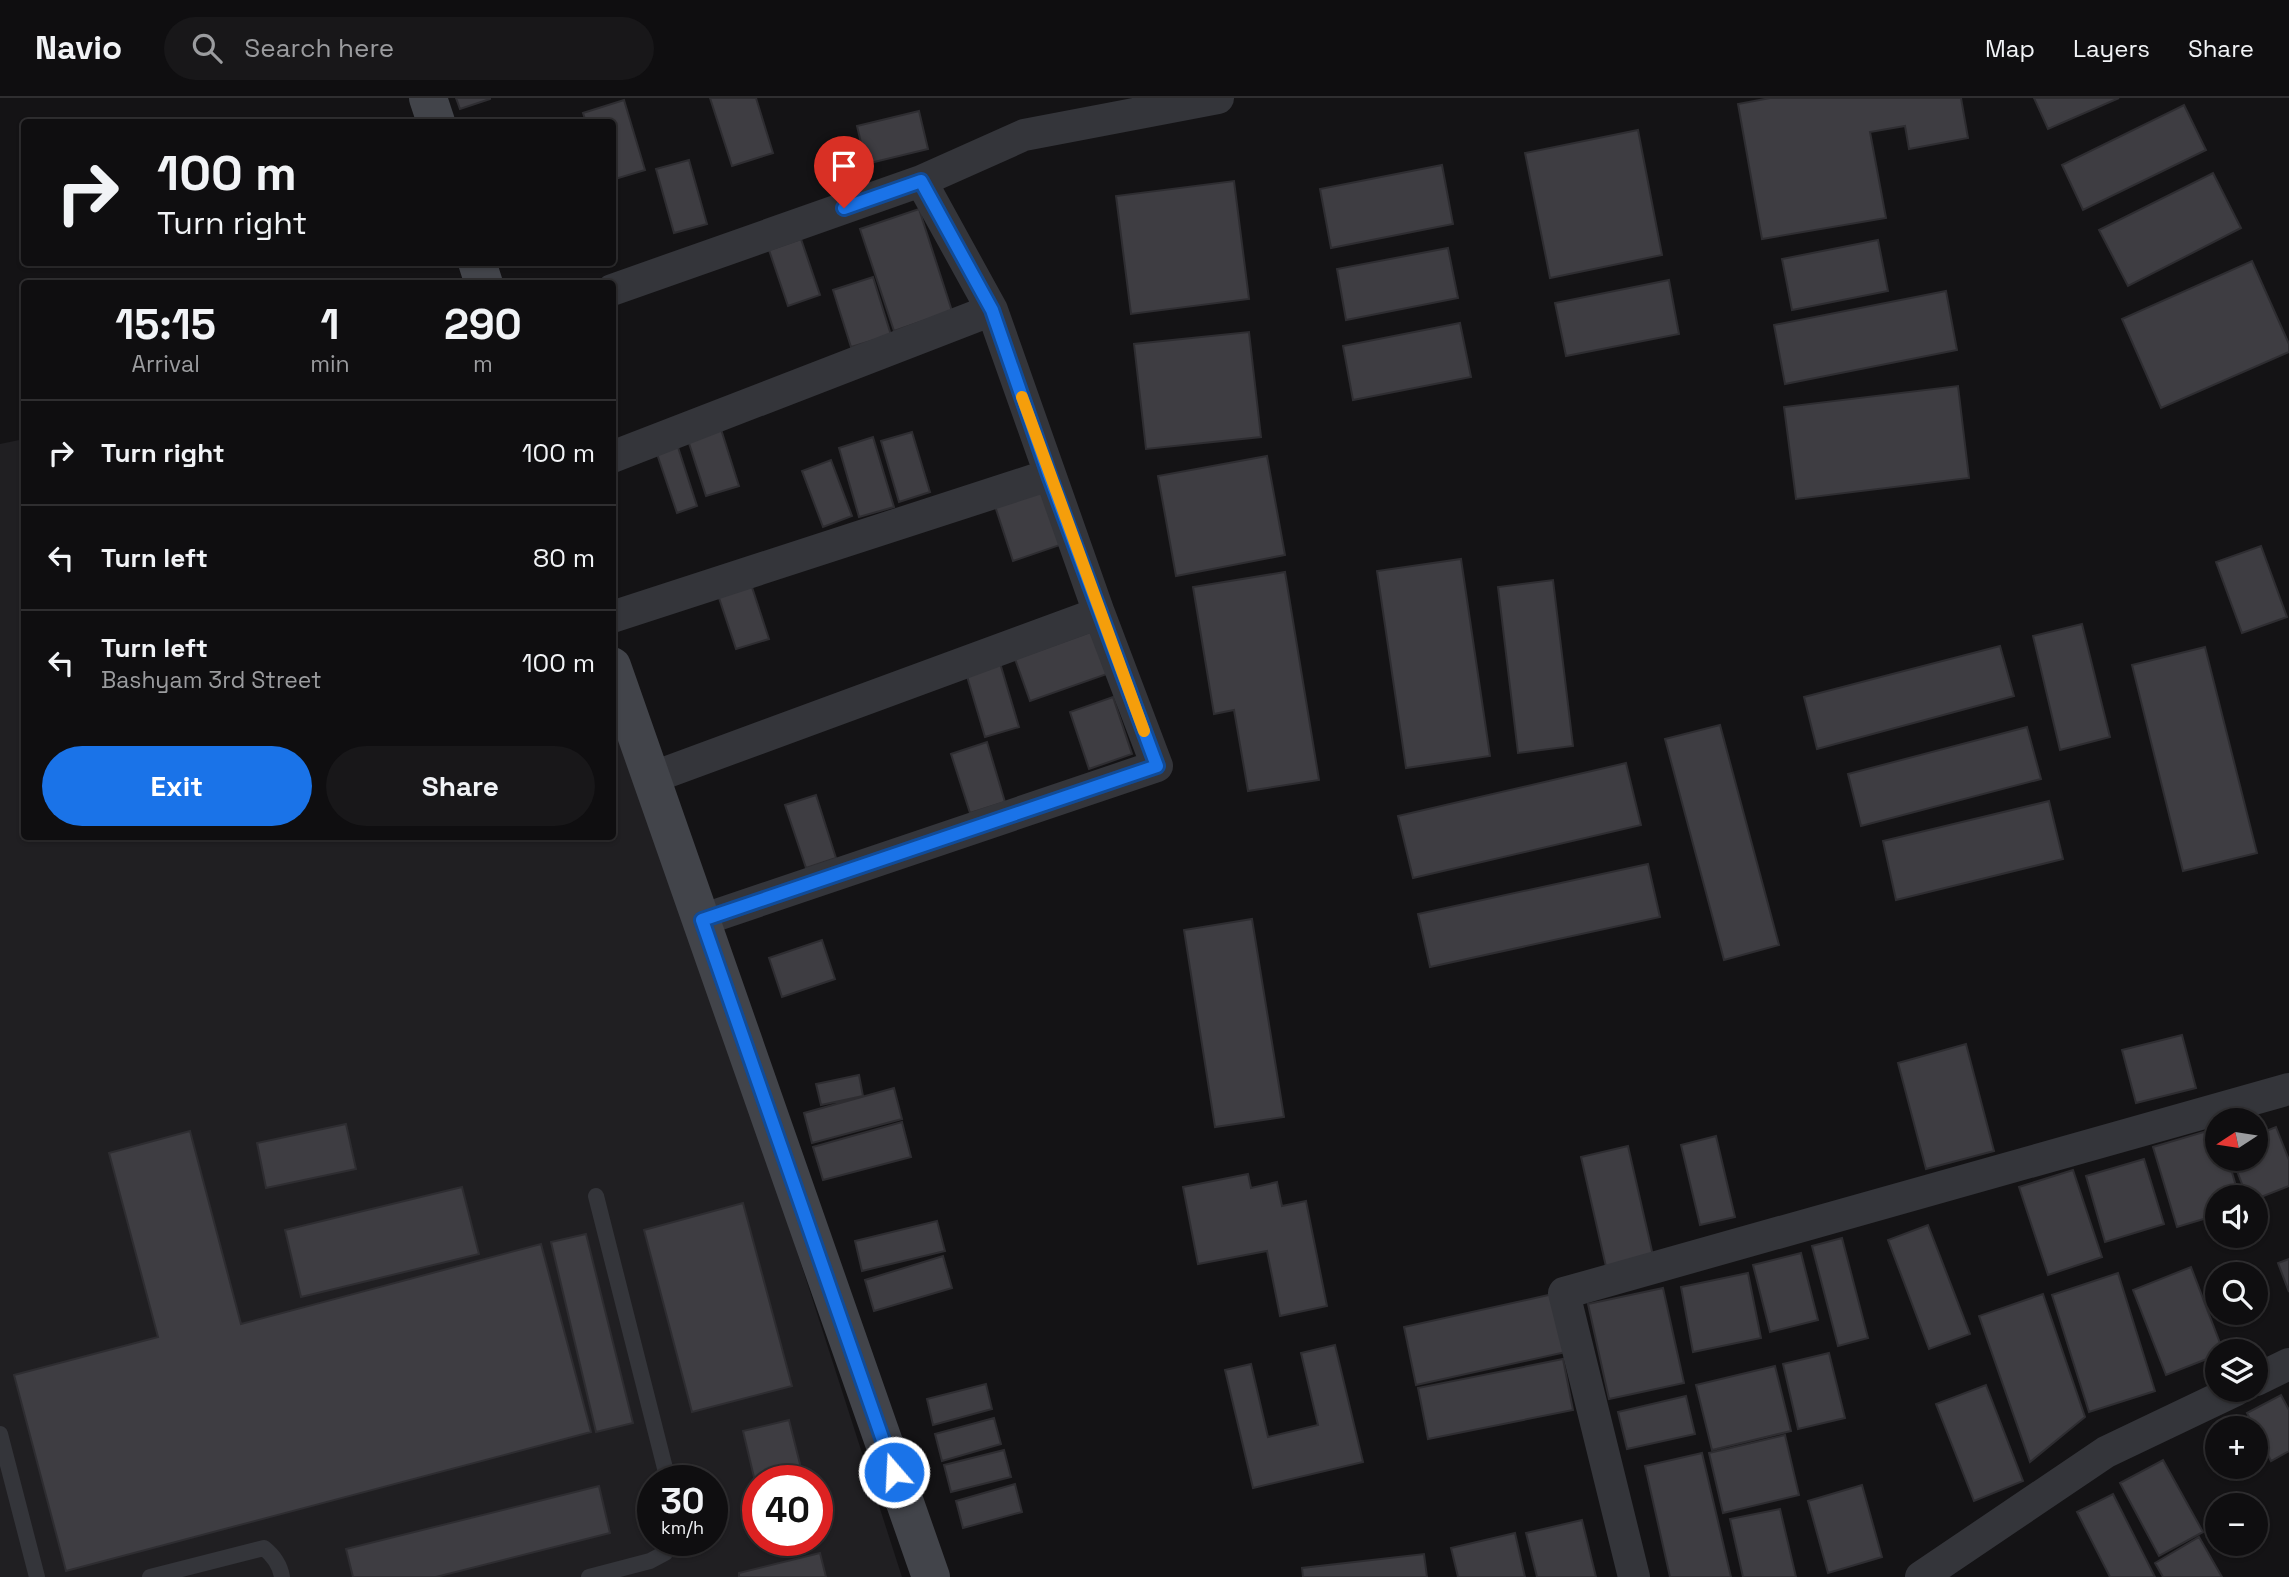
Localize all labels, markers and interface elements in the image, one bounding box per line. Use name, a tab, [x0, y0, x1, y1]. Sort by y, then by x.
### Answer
search box	[164, 17, 654, 80]
text: Navio	[35, 27, 122, 69]
icon: search	[188, 29, 226, 67]
text: Search here	[244, 31, 394, 65]
text: Map	[1985, 33, 2035, 64]
text: Layers	[2073, 33, 2150, 64]
text: Share	[2188, 33, 2254, 64]
pin	[814, 136, 874, 208]
text: 100 m	[157, 142, 297, 204]
icon: right	[42, 147, 133, 238]
icon: arrive	[825, 147, 863, 185]
text: Turn right	[157, 203, 307, 243]
text: 15:15	[115, 298, 216, 351]
text: 1	[320, 298, 339, 351]
text: 290	[444, 298, 522, 351]
text: Arrival	[131, 349, 200, 379]
text: min	[310, 349, 350, 379]
text: m	[473, 349, 493, 379]
icon: right	[42, 434, 80, 472]
text: Turn right	[101, 436, 225, 470]
text: 100 m	[522, 436, 595, 470]
icon: left	[42, 539, 80, 577]
text: Turn left	[101, 541, 208, 575]
text: 80 m	[533, 541, 595, 575]
text: Turn left	[101, 631, 208, 665]
icon: left	[42, 644, 80, 682]
text: 100 m	[522, 646, 595, 680]
text: Bashyam 3rd Street	[101, 665, 322, 695]
button: Exit	[42, 746, 312, 826]
button: Share	[326, 746, 595, 826]
north arrow	[2205, 1108, 2268, 1171]
map controls	[2205, 1108, 2268, 1556]
button: sound	[2205, 1185, 2268, 1248]
button: search	[2205, 1262, 2268, 1325]
button: layers	[2205, 1339, 2268, 1402]
button: +	[2205, 1416, 2268, 1479]
position arrow	[857, 1435, 931, 1509]
speed limit sign: 40	[742, 1465, 833, 1556]
text: 30	[661, 1479, 704, 1523]
button: −	[2205, 1493, 2268, 1556]
text: km/h	[661, 1516, 704, 1539]

